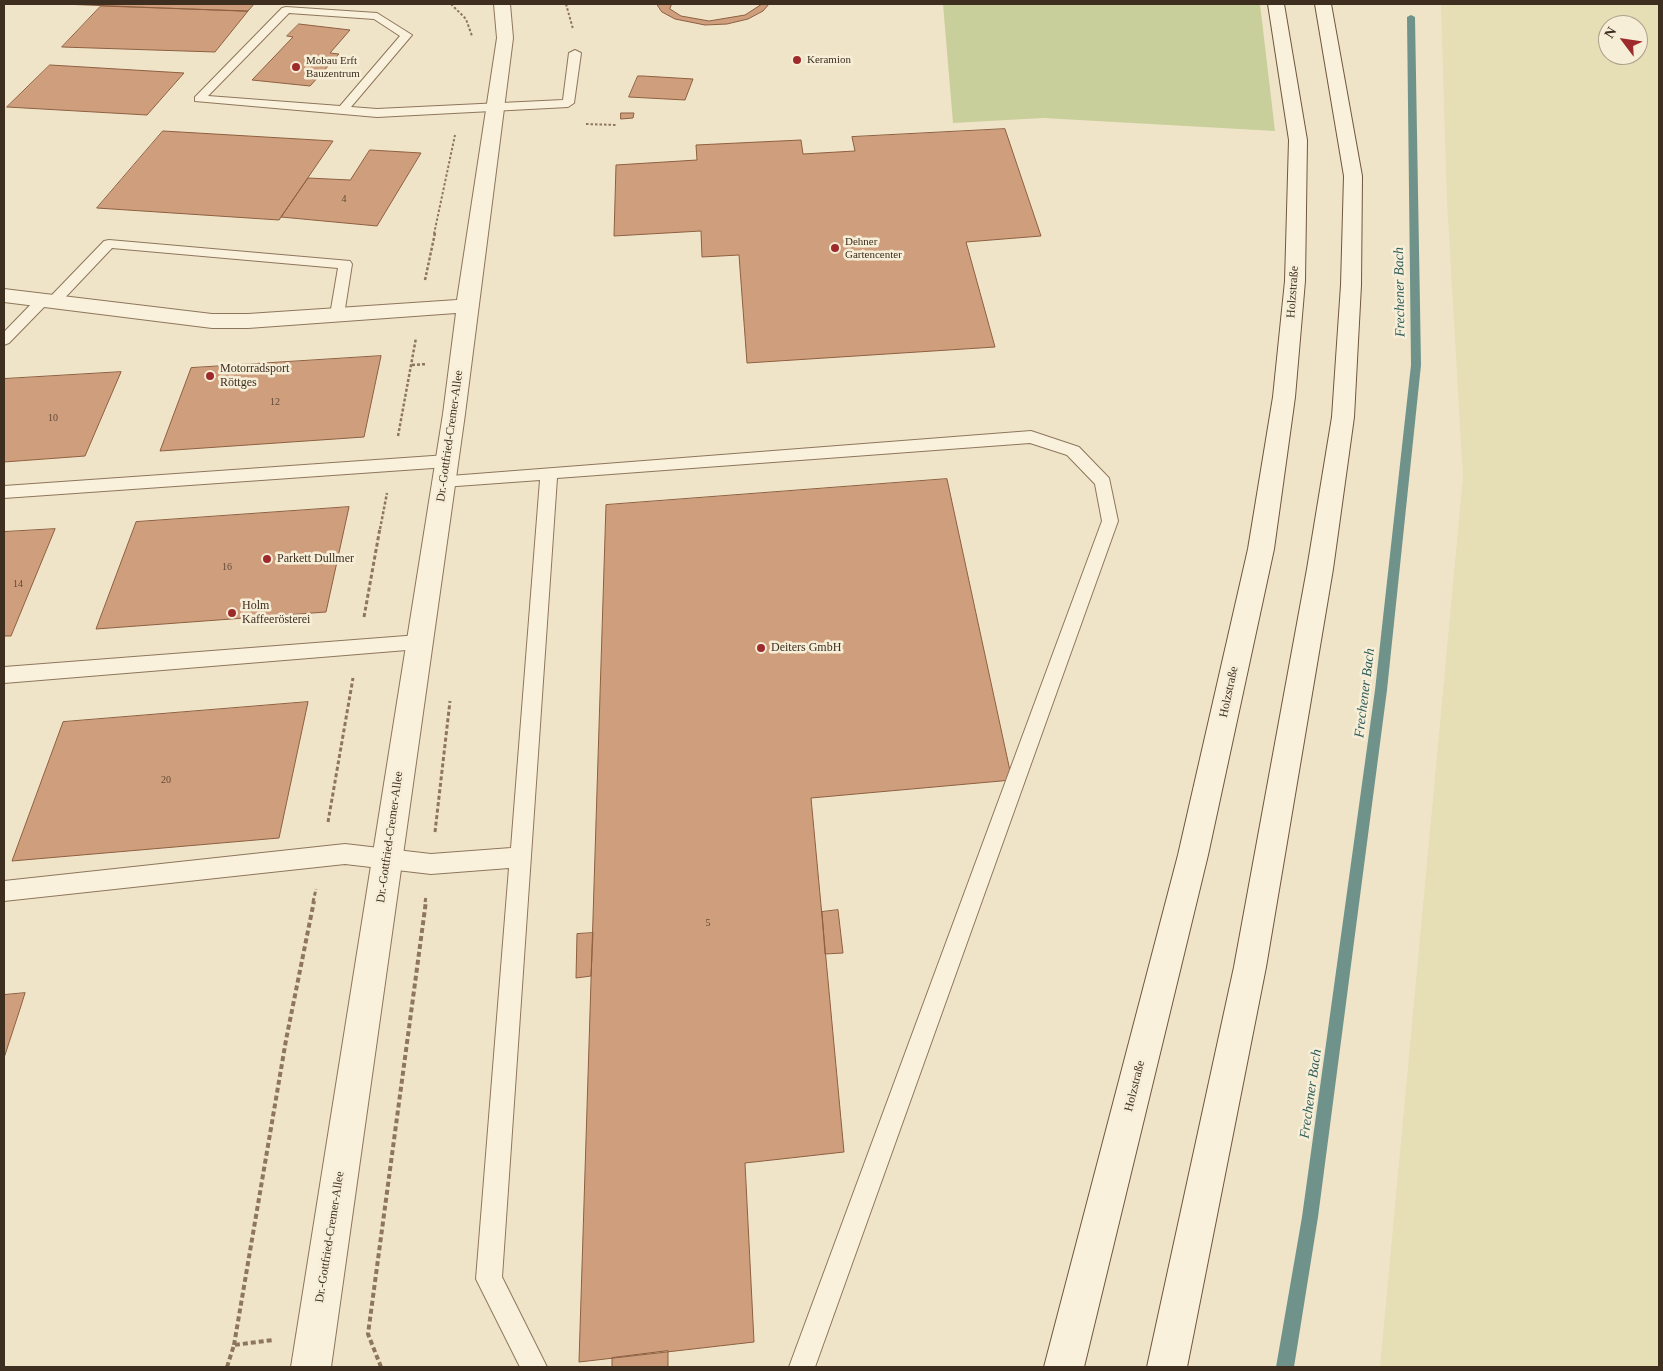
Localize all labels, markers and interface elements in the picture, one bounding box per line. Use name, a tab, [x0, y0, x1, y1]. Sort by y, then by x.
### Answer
north arrow	[1598, 15, 1648, 65]
text: N	[1602, 24, 1620, 41]
place label: Keramion	[807, 53, 851, 67]
place label: Mobau Erft Bauzentrum	[306, 54, 360, 80]
marker: Keramion	[791, 54, 803, 66]
marker: Mobau Erft Bauzentrum	[290, 61, 302, 73]
house number: 4	[342, 193, 346, 205]
place label: Dehner Gartencenter	[845, 235, 902, 261]
marker: Dehner Gartencenter	[829, 242, 841, 254]
water label: Frechener Bach	[1391, 247, 1409, 337]
street label: Holzstraße	[1284, 266, 1302, 318]
place label: Motorradsport Röttges	[220, 362, 289, 390]
street label: Dr.-Gottfried-Cremer-Allee	[434, 369, 466, 503]
marker: Motorradsport Röttges	[204, 370, 216, 382]
house number: 12	[270, 396, 280, 408]
house number: 10	[48, 412, 58, 424]
place label: Parkett Dullmer	[277, 552, 354, 566]
marker: Parkett Dullmer	[261, 553, 273, 565]
house number: 16	[222, 561, 232, 573]
house number: 14	[13, 578, 23, 590]
place label: Holm Kaffeerösterei	[242, 599, 310, 627]
marker: Holm Kaffeerösterei	[226, 607, 238, 619]
place label: Deiters GmbH	[771, 641, 841, 655]
marker: Deiters GmbH	[755, 642, 767, 654]
water label: Frechener Bach	[1351, 647, 1379, 739]
street label: Holzstraße	[1217, 665, 1241, 719]
street label: Dr.-Gottfried-Cremer-Allee	[374, 770, 406, 904]
house number: 20	[161, 774, 171, 786]
house number: 5	[706, 917, 710, 929]
water label: Frechener Bach	[1296, 1048, 1326, 1140]
street label: Holzstraße	[1122, 1059, 1148, 1113]
street label: Dr.-Gottfried-Cremer-Allee	[313, 1170, 347, 1304]

